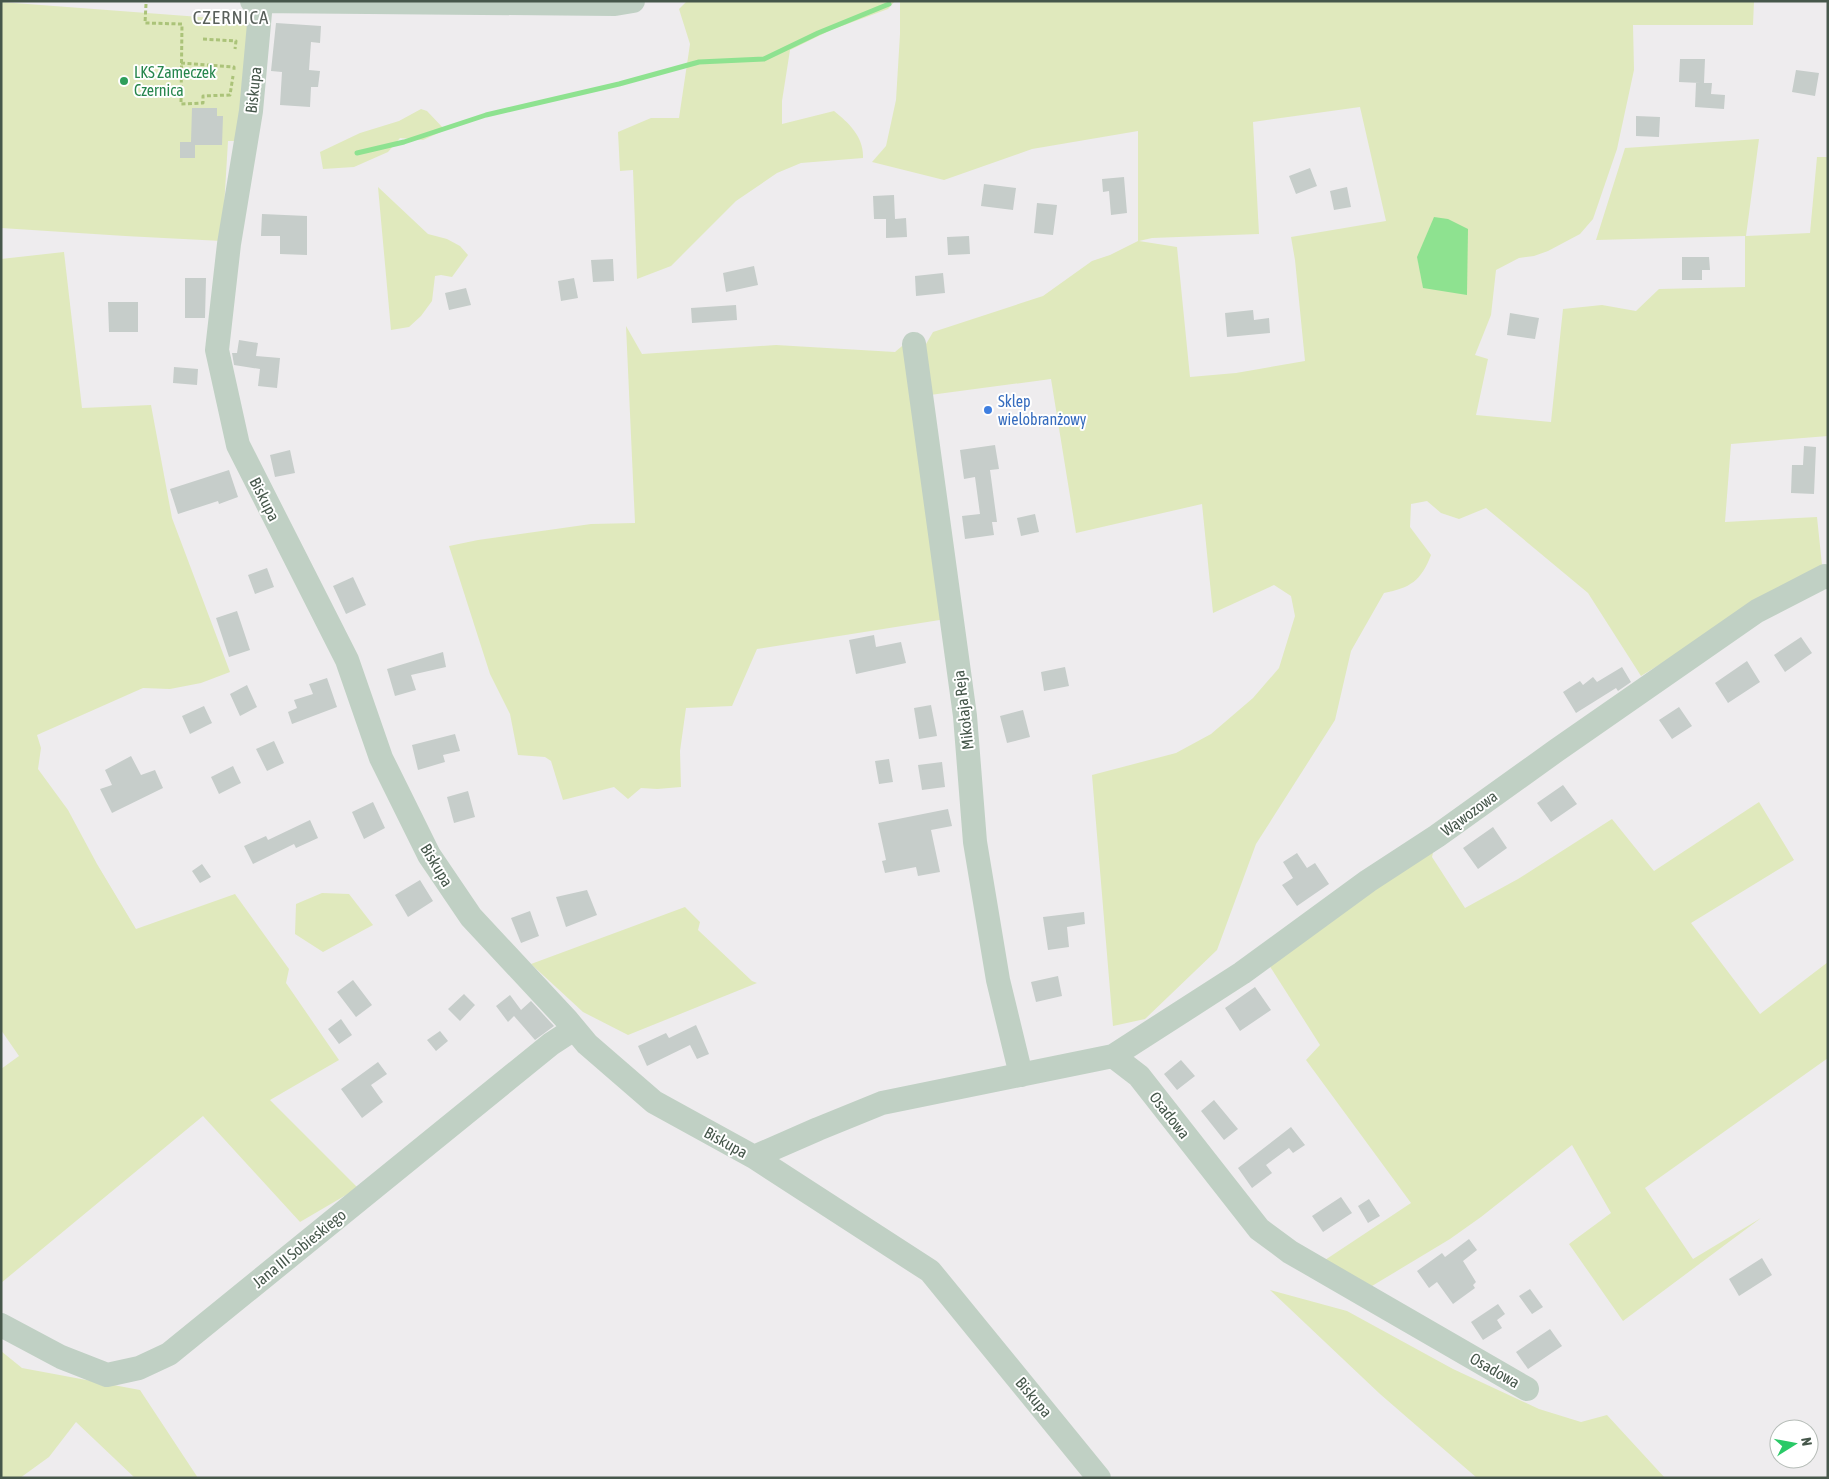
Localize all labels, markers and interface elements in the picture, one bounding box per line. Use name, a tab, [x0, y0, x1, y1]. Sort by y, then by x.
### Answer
district label: CZERNICA	[193, 6, 269, 28]
place label: LKS Zameczek Czernica	[134, 63, 216, 99]
street label: Biskupa	[242, 66, 265, 114]
marker: LKS Zameczek Czernica	[118, 75, 130, 87]
place label: Sklep wielobranżowy	[998, 392, 1087, 429]
marker: Sklep wielobranżowy	[982, 404, 994, 416]
street label: Biskupa	[245, 474, 284, 524]
street label: Mikołaja Reja	[949, 669, 978, 751]
street label: Wąwozowa	[1437, 787, 1501, 840]
street label: Biskupa	[416, 840, 457, 890]
street label: Osadowa	[1146, 1088, 1194, 1142]
street label: Biskupa	[701, 1123, 751, 1162]
street label: Jana III Sobieskiego	[249, 1205, 350, 1292]
street label: Osadowa	[1467, 1349, 1523, 1391]
street label: Biskupa	[1011, 1373, 1056, 1421]
north arrow	[1769, 1419, 1819, 1469]
text: N	[1798, 1436, 1815, 1447]

